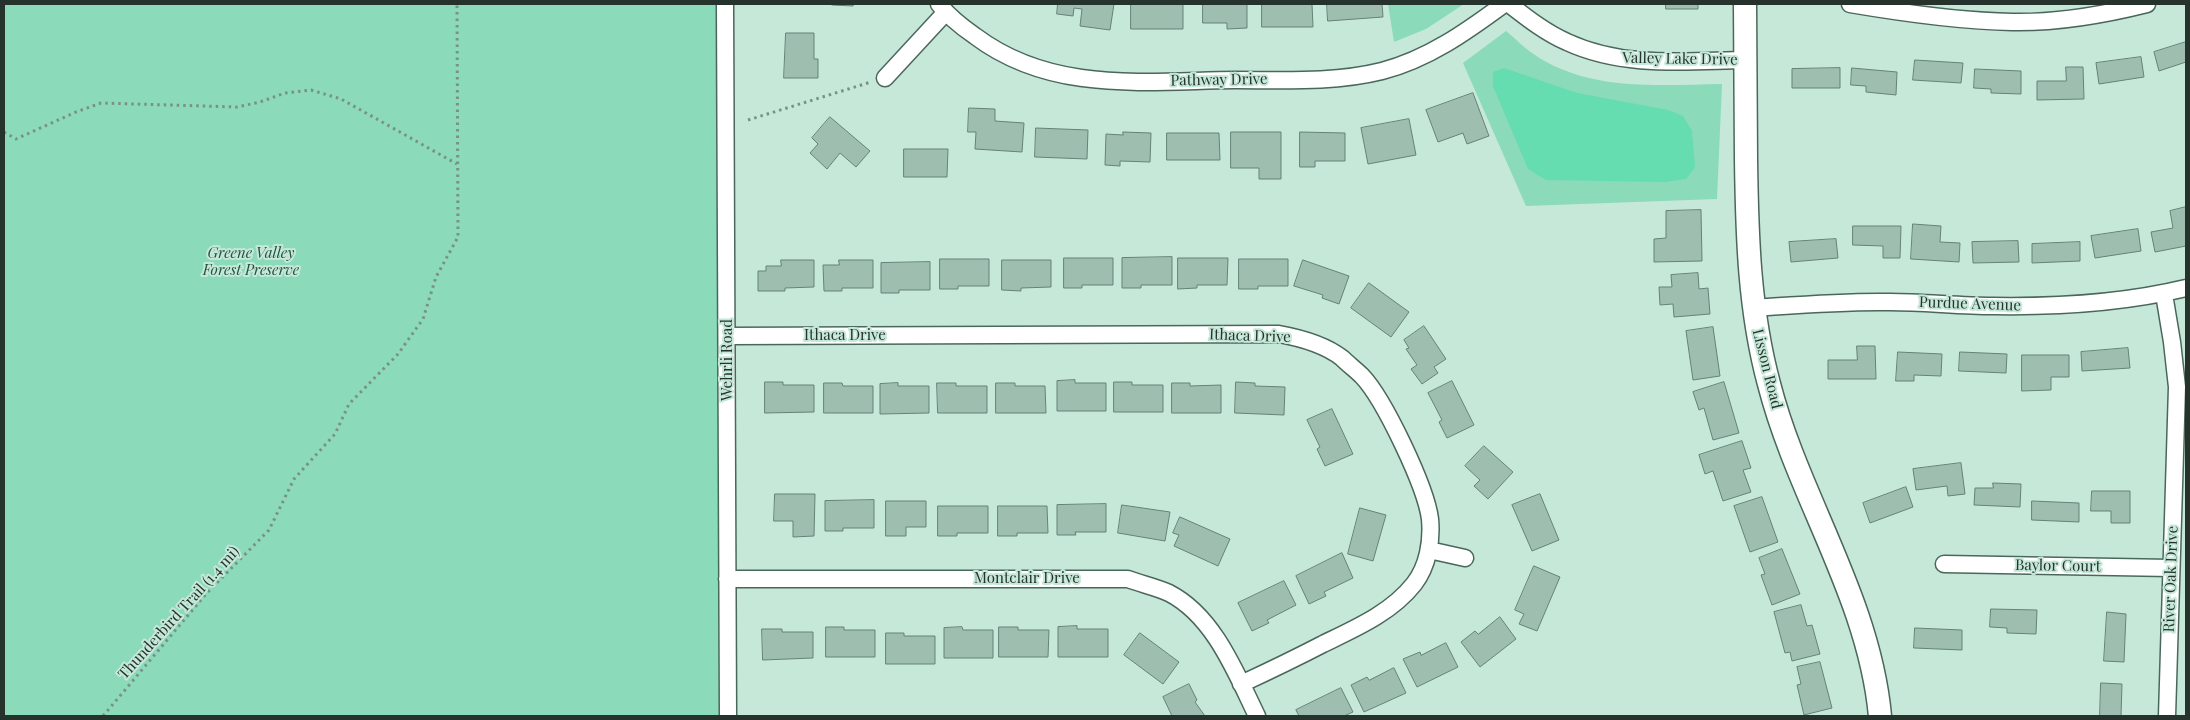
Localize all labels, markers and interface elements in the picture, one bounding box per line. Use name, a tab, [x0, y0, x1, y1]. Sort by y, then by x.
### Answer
street label: Valley Lake Drive	[1622, 49, 1738, 69]
street label: Pathway Drive	[1170, 70, 1268, 90]
park label: Greene Valley Forest Preserve	[203, 244, 299, 279]
street label: Purdue Avenue	[1919, 293, 2021, 315]
street label: Wehrli Road	[718, 319, 736, 401]
street label: Ithaca Drive	[804, 326, 886, 344]
street label: Ithaca Drive	[1209, 326, 1291, 346]
street label: Lisson Road	[1748, 327, 1786, 411]
street label: River Oak Drive	[2160, 525, 2182, 633]
street label: Thunderbird Trail (1.4 mi)	[115, 543, 243, 683]
street label: Baylor Court	[2015, 556, 2101, 576]
street label: Montclair Drive	[974, 569, 1080, 587]

